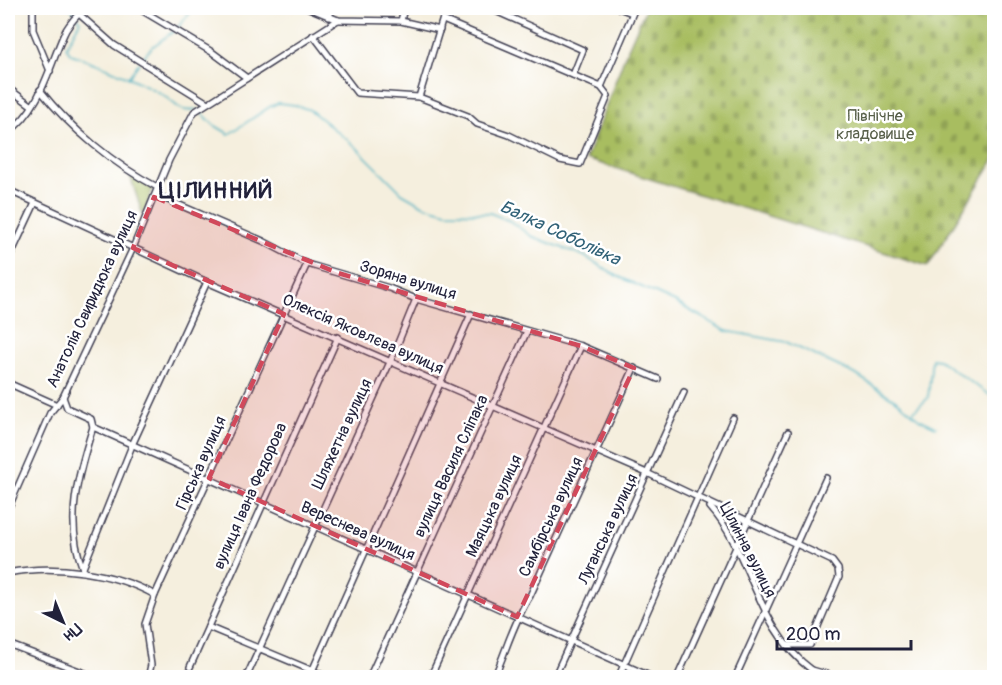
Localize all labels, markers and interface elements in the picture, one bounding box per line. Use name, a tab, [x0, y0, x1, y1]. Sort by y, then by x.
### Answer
park label: Північне кладовище	[836, 106, 914, 144]
district label: ЦІЛИННИЙ	[159, 177, 273, 205]
water label: Балка Соболівка	[496, 195, 625, 272]
street label: Анатолія Свиридюка вулиця	[42, 207, 142, 391]
street label: Зоряна вулиця	[357, 256, 459, 304]
street label: Олексія Яковлєва вулиця	[279, 289, 447, 379]
street label: Шляхетна вулиця	[308, 376, 376, 492]
street label: вулиця Василя Сліпака	[409, 392, 493, 540]
street label: Гірська вулиця	[171, 413, 231, 513]
street label: вулиця Івана Федорова	[209, 420, 291, 572]
street label: Маяцька вулиця	[462, 452, 526, 560]
street label: Самбірська вулиця	[514, 454, 588, 580]
street label: Луганська вулиця	[573, 471, 642, 588]
street label: Вереснева вулиця	[298, 497, 418, 565]
street label: Цілинна вулиця	[715, 499, 781, 601]
north arrow	[33, 592, 93, 652]
scale bar	[777, 613, 910, 651]
text: Пн	[59, 619, 86, 646]
text: 200 m	[786, 623, 841, 646]

